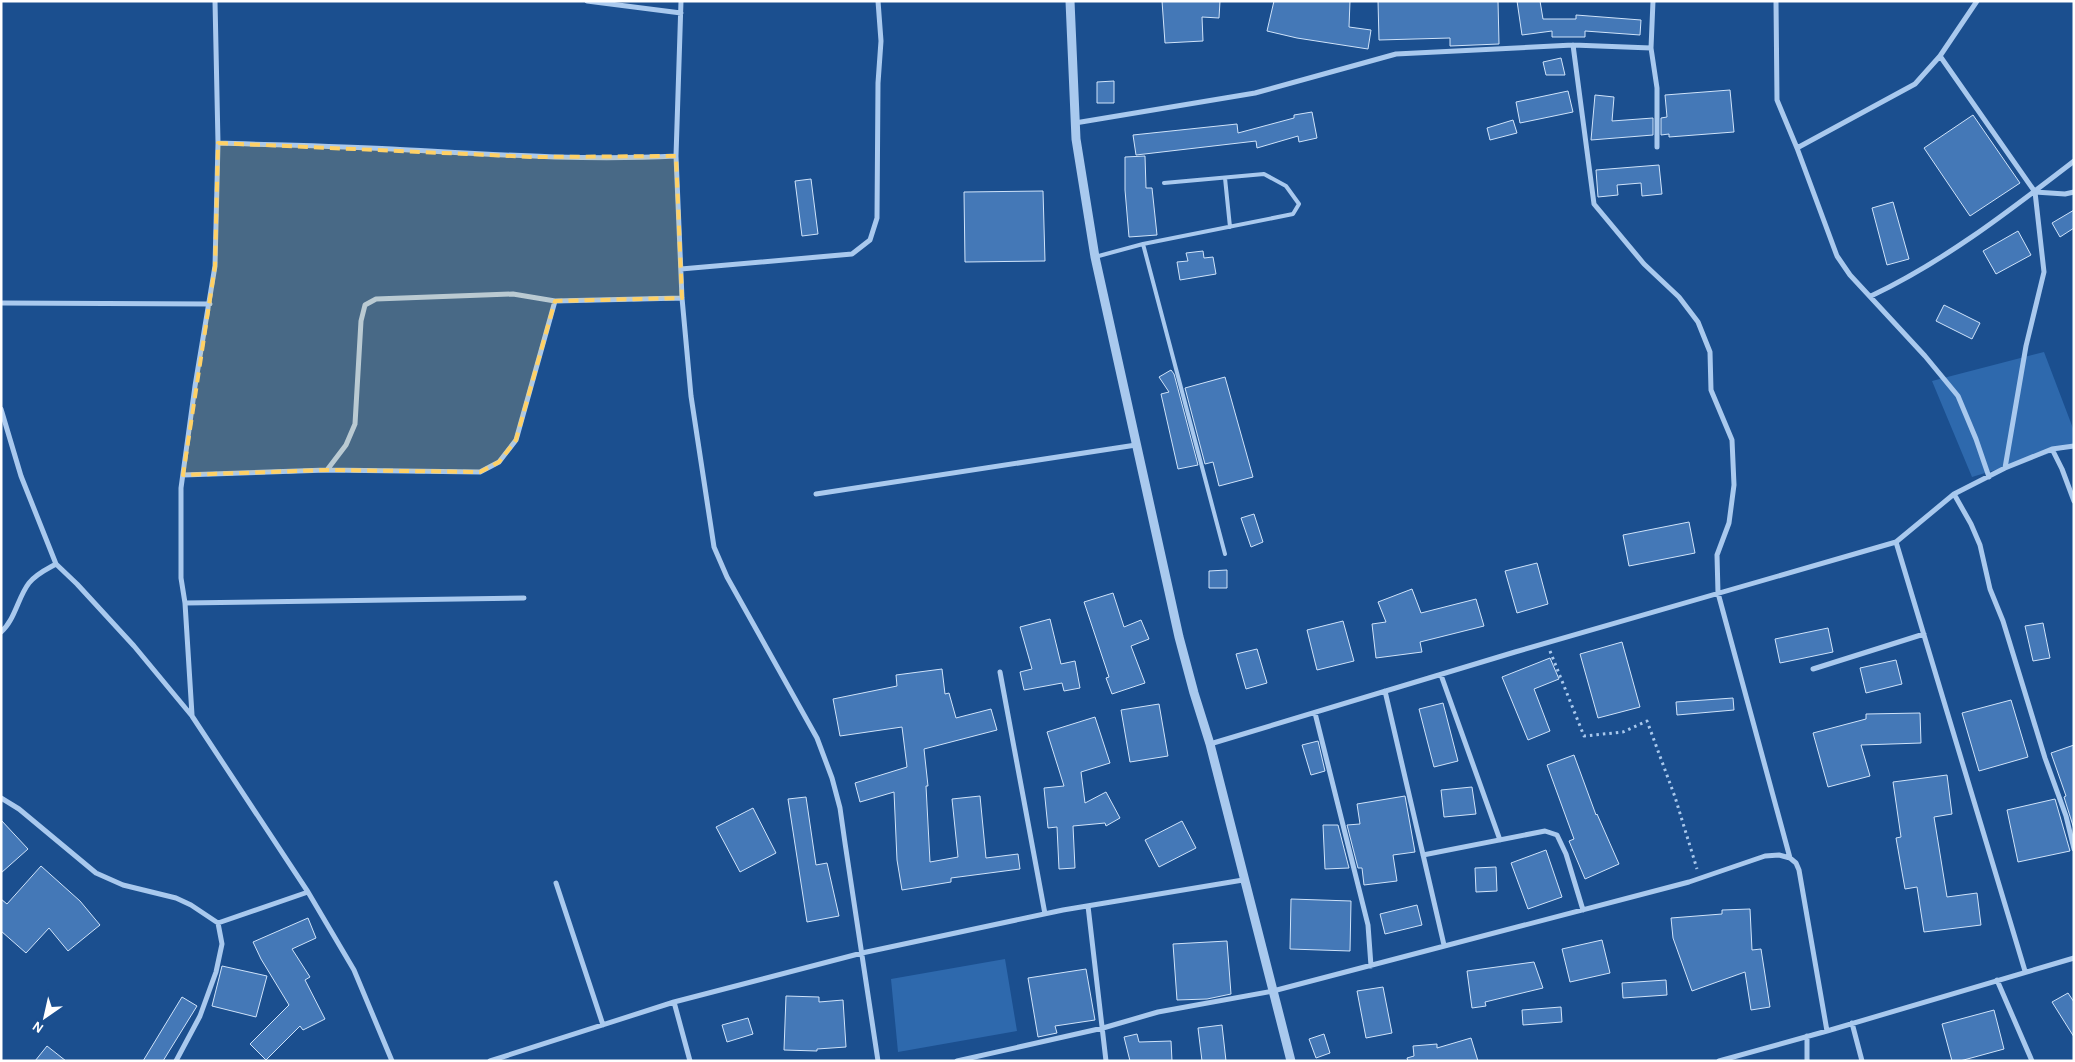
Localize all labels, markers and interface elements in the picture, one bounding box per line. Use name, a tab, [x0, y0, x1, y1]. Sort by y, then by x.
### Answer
north arrow	[20, 992, 70, 1042]
text: N	[30, 1018, 46, 1035]

